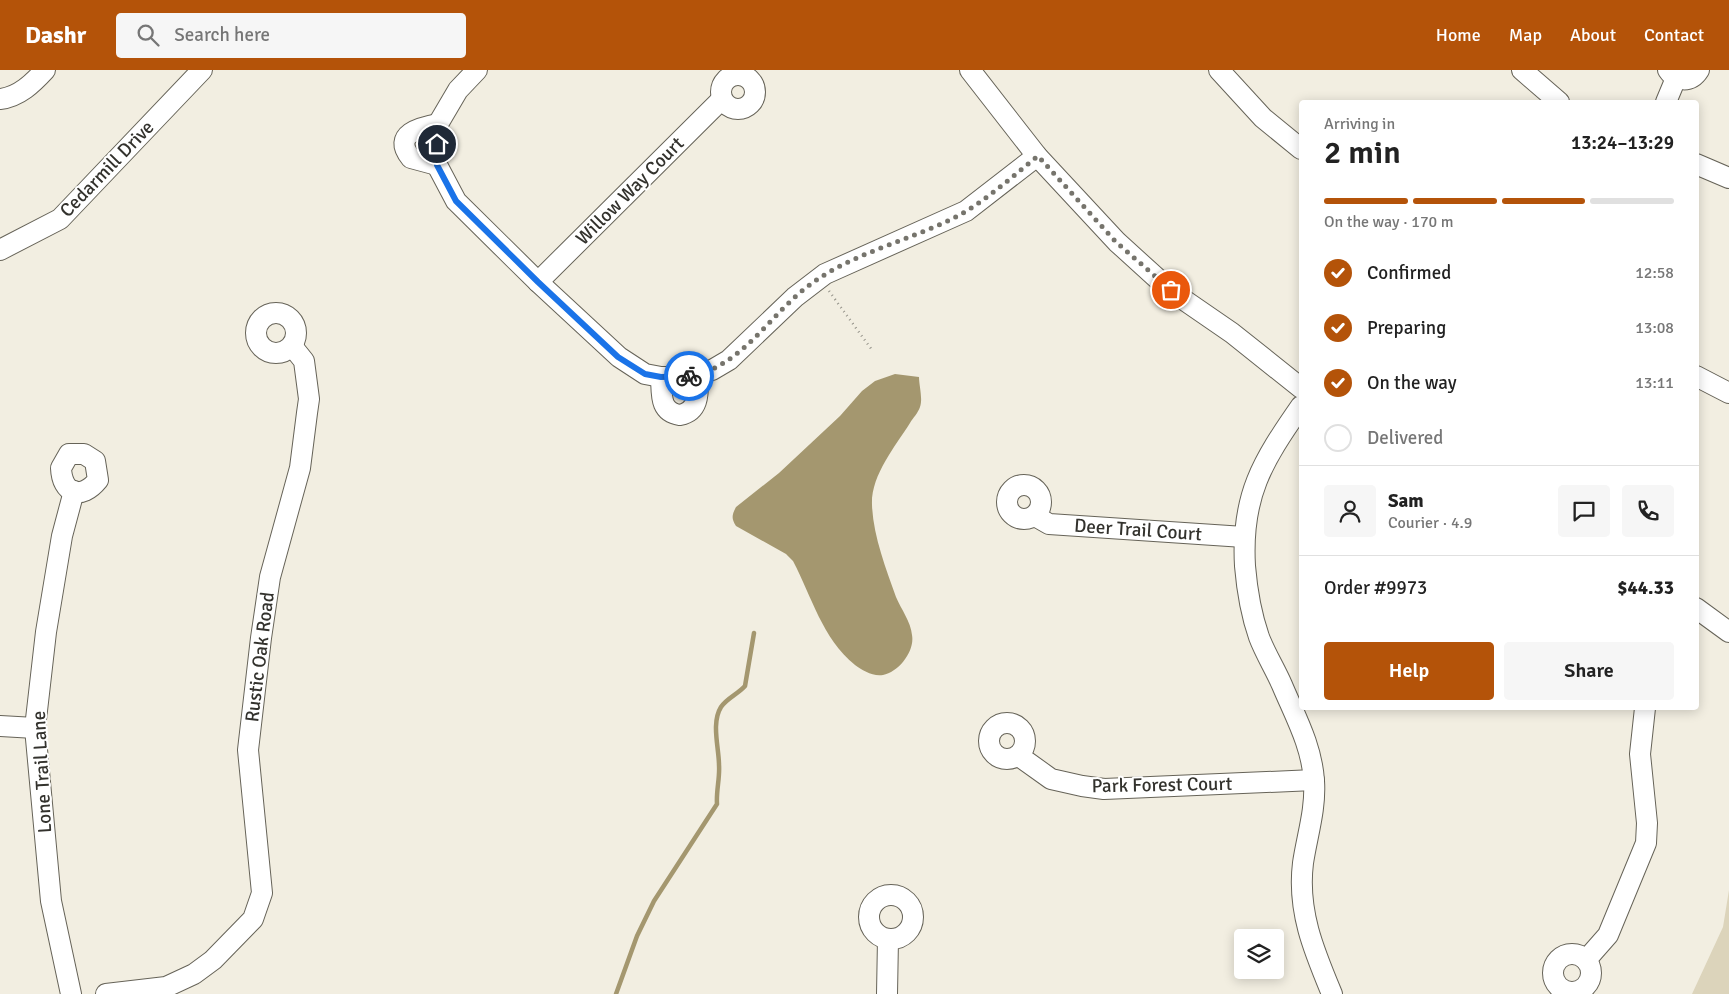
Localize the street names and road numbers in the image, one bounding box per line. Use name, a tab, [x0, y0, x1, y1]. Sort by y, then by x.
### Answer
street label: Cedarmill Drive	[55, 116, 159, 222]
street label: Willow Way Court	[571, 132, 689, 250]
street label: Deer Trail Court	[1073, 514, 1203, 546]
street label: Rustic Oak Road	[240, 590, 280, 724]
street label: Lone Trail Lane	[27, 710, 57, 834]
street label: Park Forest Court	[1091, 772, 1233, 798]

